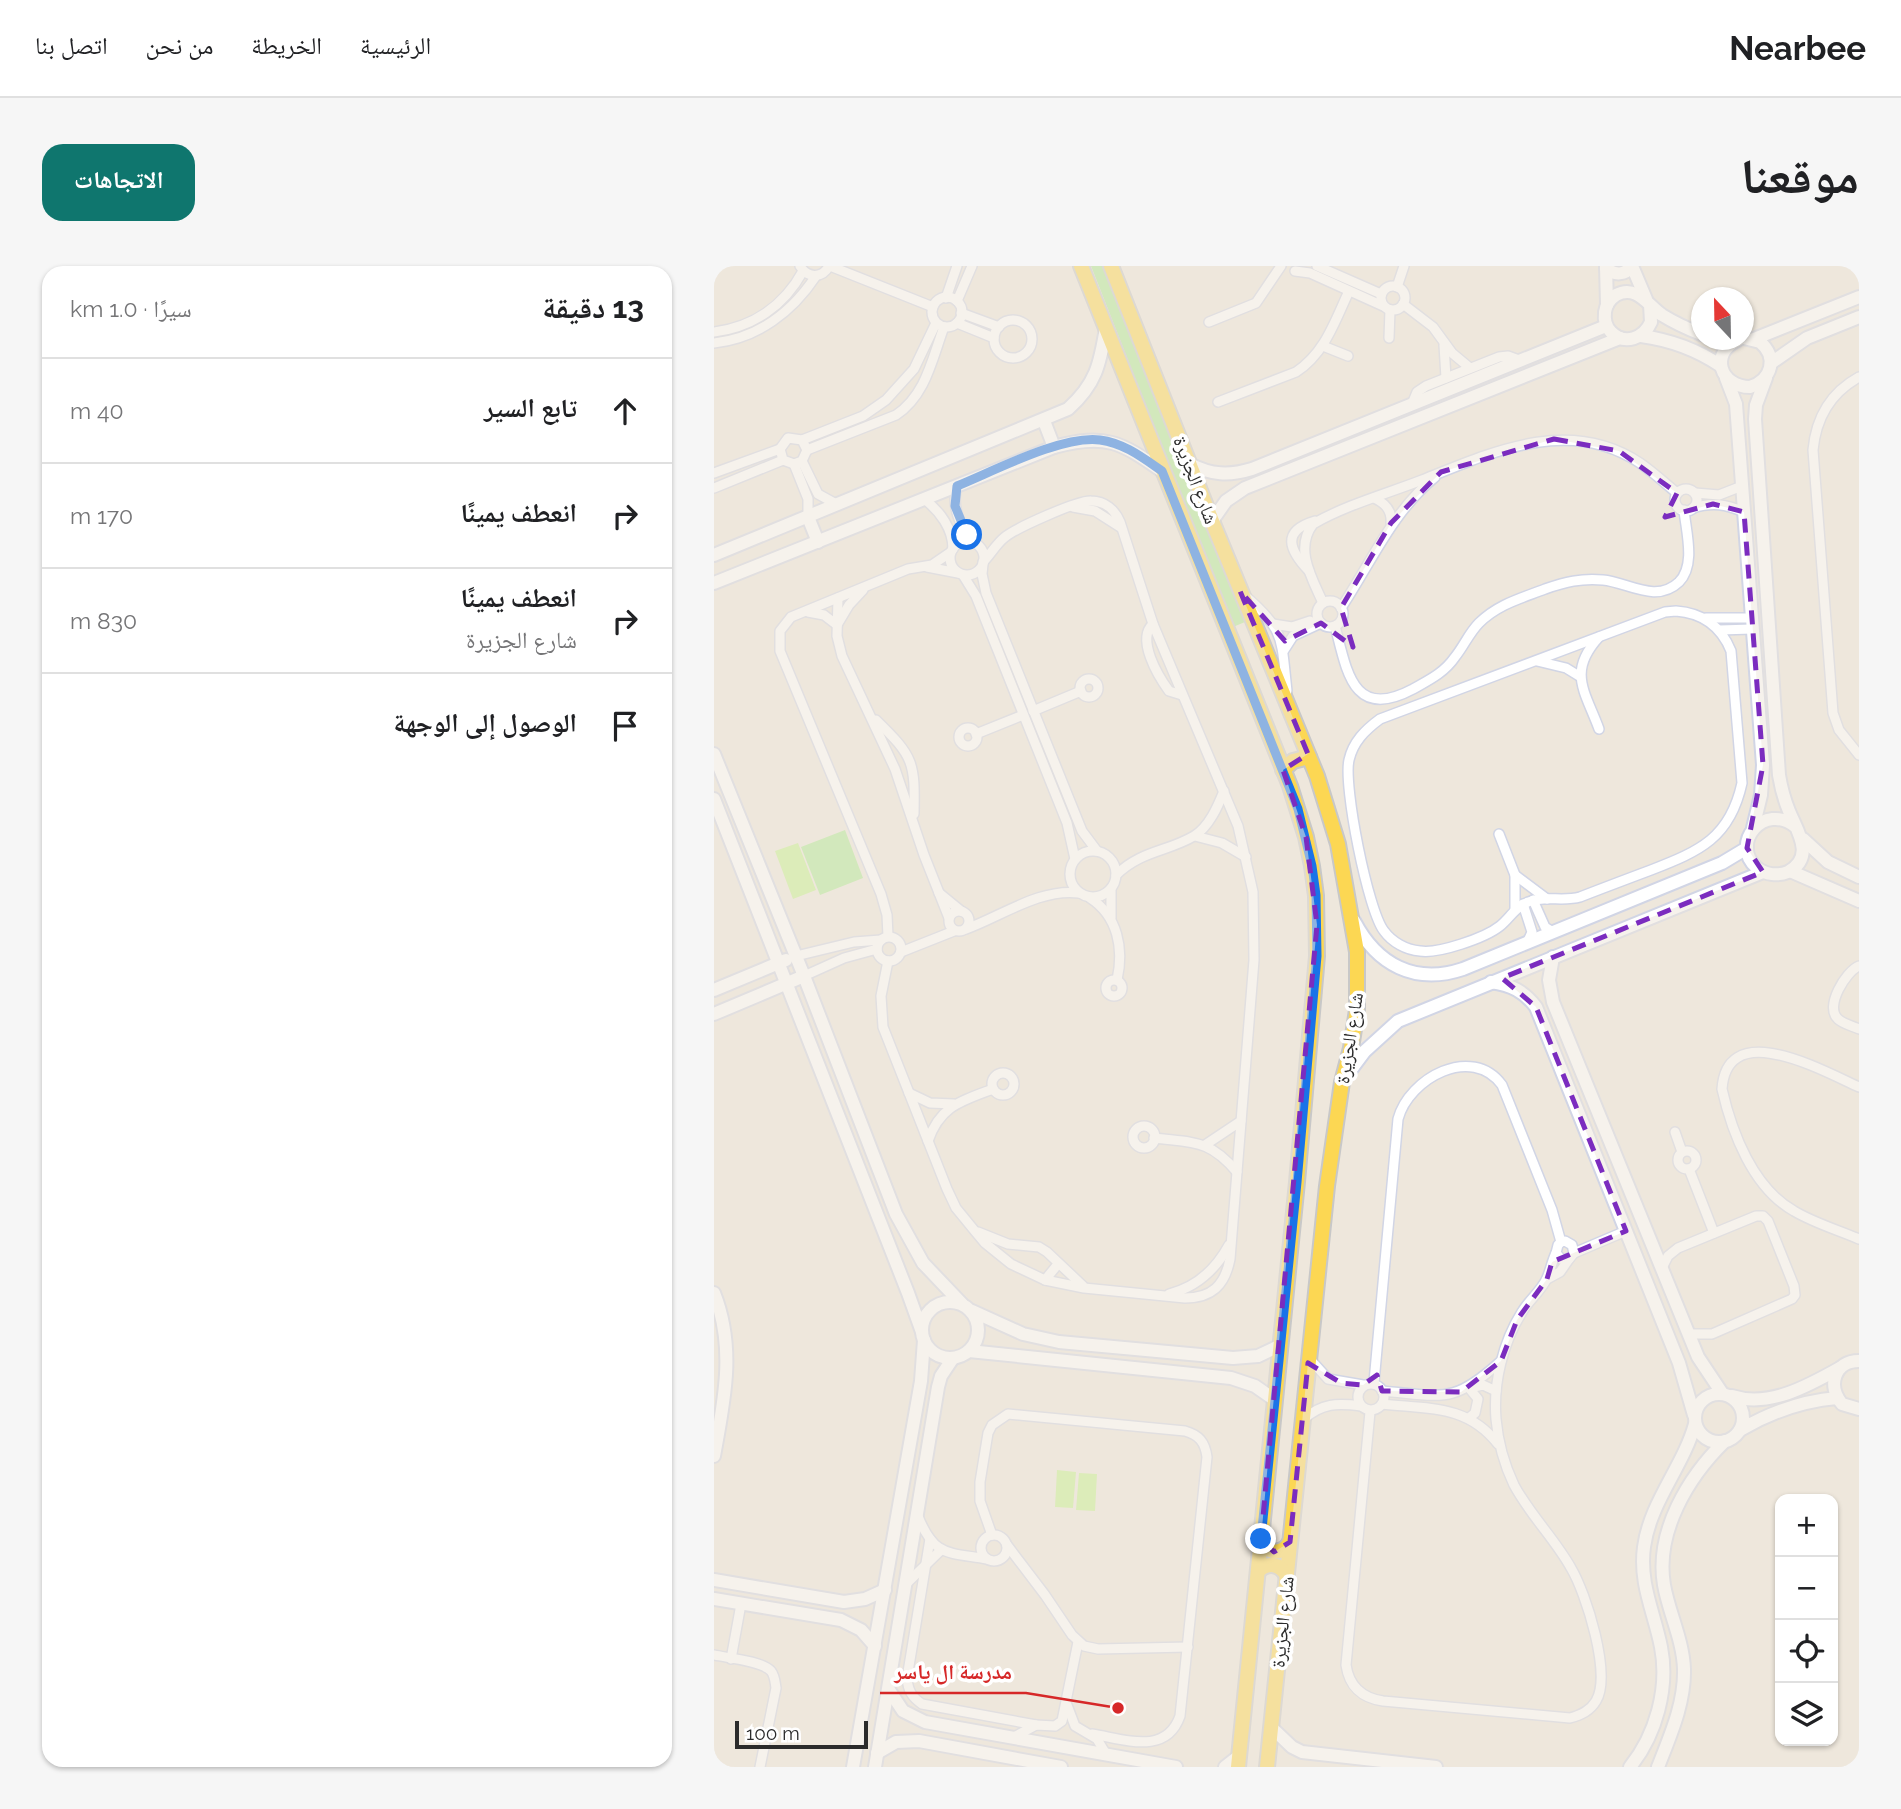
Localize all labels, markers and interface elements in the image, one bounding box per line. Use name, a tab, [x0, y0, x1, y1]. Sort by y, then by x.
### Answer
text: Nearbee	[1729, 29, 1866, 68]
text: اتصل بنا	[35, 31, 108, 60]
text: من نحن	[146, 31, 213, 60]
text: الخريطة	[251, 31, 322, 60]
text: الرئيسية	[360, 31, 431, 60]
button: الاتجاهات	[42, 144, 195, 221]
text: موقعنا	[1741, 147, 1859, 204]
north arrow	[1691, 287, 1754, 350]
text: 13 دقيقة	[542, 290, 644, 325]
text: سيرًا · 1.0 km	[70, 295, 192, 322]
icon: ahead	[606, 392, 644, 430]
text: تابع السير	[484, 393, 577, 423]
text: 40 m	[70, 397, 124, 424]
street label: شارع الجزيرة	[1168, 433, 1223, 527]
icon: right	[606, 497, 644, 535]
text: انعطف يمينًا	[460, 498, 577, 528]
text: 170 m	[70, 502, 133, 529]
route start	[951, 519, 982, 550]
text: انعطف يمينًا	[460, 583, 577, 613]
icon: right	[606, 602, 644, 640]
text: 830 m	[70, 607, 137, 634]
text: شارع الجزيرة	[466, 626, 577, 653]
icon: arrive	[606, 707, 644, 745]
text: الوصول إلى الوجهة	[394, 708, 577, 738]
street label: شارع الجزيرة	[1331, 991, 1368, 1085]
map controls	[1775, 1494, 1838, 1746]
button: +	[1775, 1494, 1838, 1557]
route end	[1245, 1523, 1276, 1554]
button: −	[1775, 1557, 1838, 1620]
street label: شارع الجزيرة	[1266, 1575, 1299, 1669]
button: locate	[1775, 1620, 1838, 1683]
callout: مدرسة ال ياسر	[880, 1651, 1026, 1693]
text: مدرسة ال ياسر	[893, 1659, 1012, 1685]
button: layers	[1775, 1683, 1838, 1746]
scale bar	[735, 1718, 868, 1750]
text: 100 m	[746, 1722, 800, 1744]

